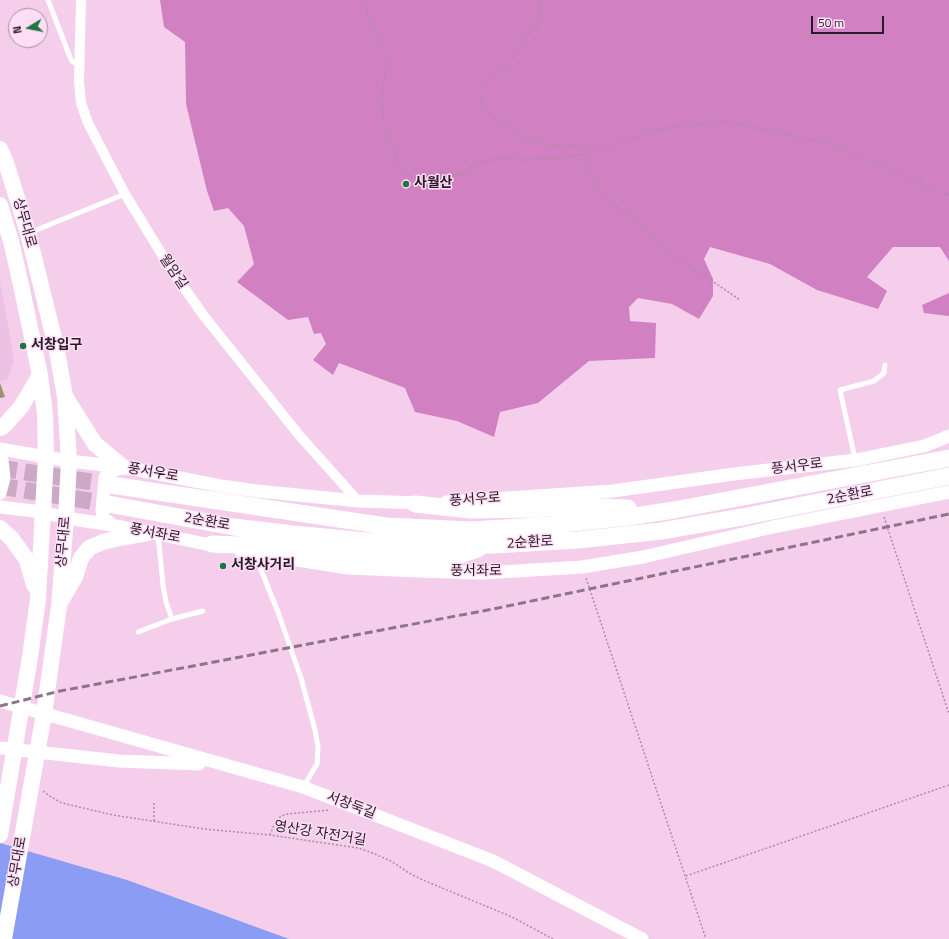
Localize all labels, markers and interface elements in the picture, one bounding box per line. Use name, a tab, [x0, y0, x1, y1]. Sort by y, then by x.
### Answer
north arrow	[8, 8, 48, 48]
scale bar	[813, 8, 886, 34]
text: 50 m	[818, 13, 844, 32]
text: N	[9, 25, 26, 35]
place label: 사월산	[414, 176, 453, 192]
marker: 사월산	[401, 179, 411, 189]
street label: 상무대로	[9, 196, 39, 250]
street label: 월암길	[155, 251, 191, 293]
place label: 서창입구	[31, 338, 83, 354]
marker: 서창입구	[18, 341, 28, 351]
street label: 풍서우로	[770, 456, 824, 478]
street label: 풍서우로	[126, 460, 180, 486]
street label: 2순환로	[826, 483, 874, 509]
street label: 풍서우로	[449, 490, 501, 510]
street label: 2순환로	[183, 510, 231, 534]
street label: 상무대로	[53, 516, 75, 568]
street label: 풍서좌로	[128, 521, 182, 547]
street label: 2순환로	[506, 533, 554, 553]
place label: 서창사거리	[231, 558, 295, 574]
marker: 서창사거리	[218, 561, 228, 571]
street label: 풍서좌로	[450, 564, 502, 580]
street label: 서창둑길	[324, 789, 378, 823]
street label: 영산강 자전거길	[273, 818, 367, 850]
street label: 상무대로	[5, 835, 31, 889]

